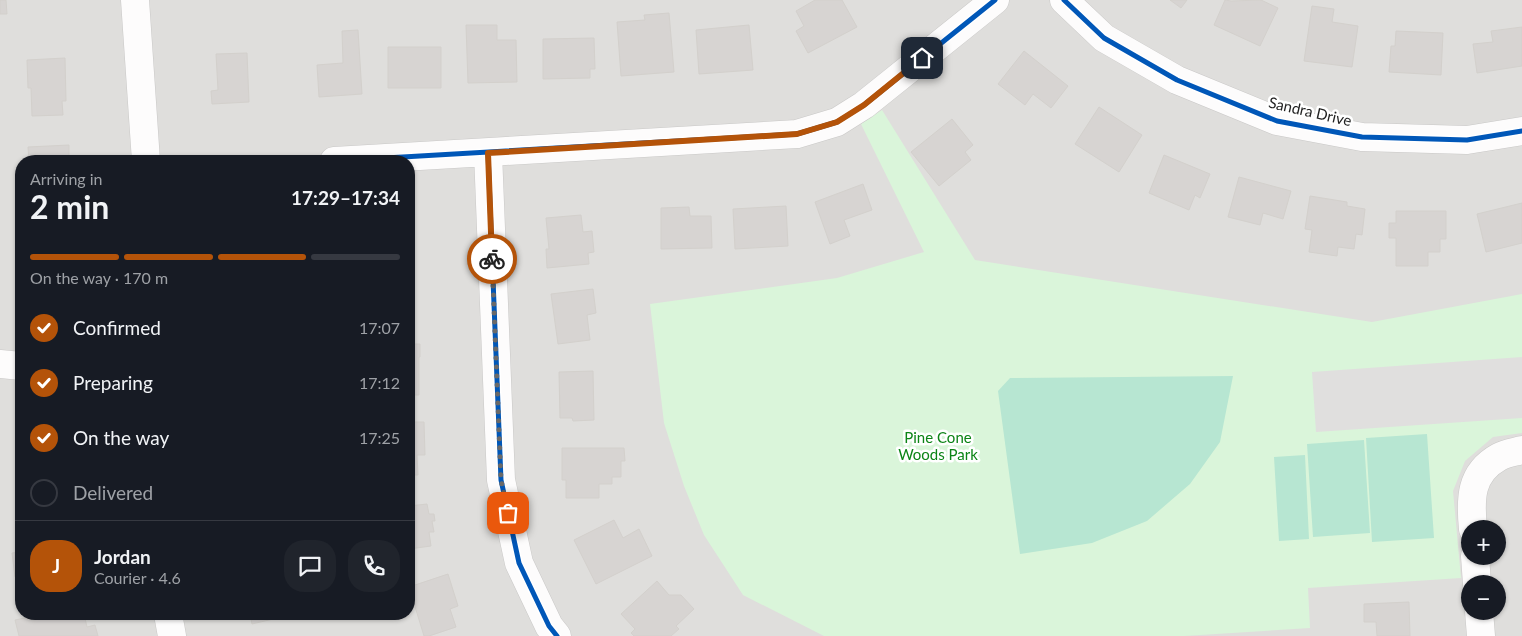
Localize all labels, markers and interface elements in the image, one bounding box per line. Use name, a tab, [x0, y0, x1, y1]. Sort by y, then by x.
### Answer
pin	[901, 37, 943, 79]
icon: home	[908, 44, 936, 72]
street label: Sandra Drive	[1267, 93, 1354, 129]
text: Arriving in	[30, 169, 103, 188]
text: 17:29–17:34	[291, 186, 400, 209]
text: 2 min	[30, 187, 109, 226]
courier	[467, 234, 517, 284]
icon: bike	[478, 245, 506, 273]
text: On the way · 170 m	[30, 268, 168, 287]
icon: check	[30, 314, 58, 342]
text: Confirmed	[73, 316, 161, 339]
text: 17:07	[359, 318, 400, 337]
icon: check	[30, 369, 58, 397]
text: Preparing	[73, 371, 153, 394]
text: 17:12	[359, 373, 400, 392]
icon: check	[30, 424, 58, 452]
text: On the way	[73, 426, 169, 449]
text: 17:25	[359, 428, 400, 447]
park label: Pine Cone Woods Park	[898, 428, 978, 463]
text: Delivered	[73, 481, 153, 504]
pin	[487, 492, 529, 534]
icon: bag	[494, 499, 522, 527]
map controls	[1461, 520, 1506, 620]
button: +	[1461, 520, 1506, 565]
button: chat	[284, 540, 336, 592]
button: phone	[348, 540, 400, 592]
text: Jordan	[94, 545, 151, 568]
text: J	[52, 554, 60, 577]
text: Courier · 4.6	[94, 568, 181, 587]
button: −	[1461, 575, 1506, 620]

